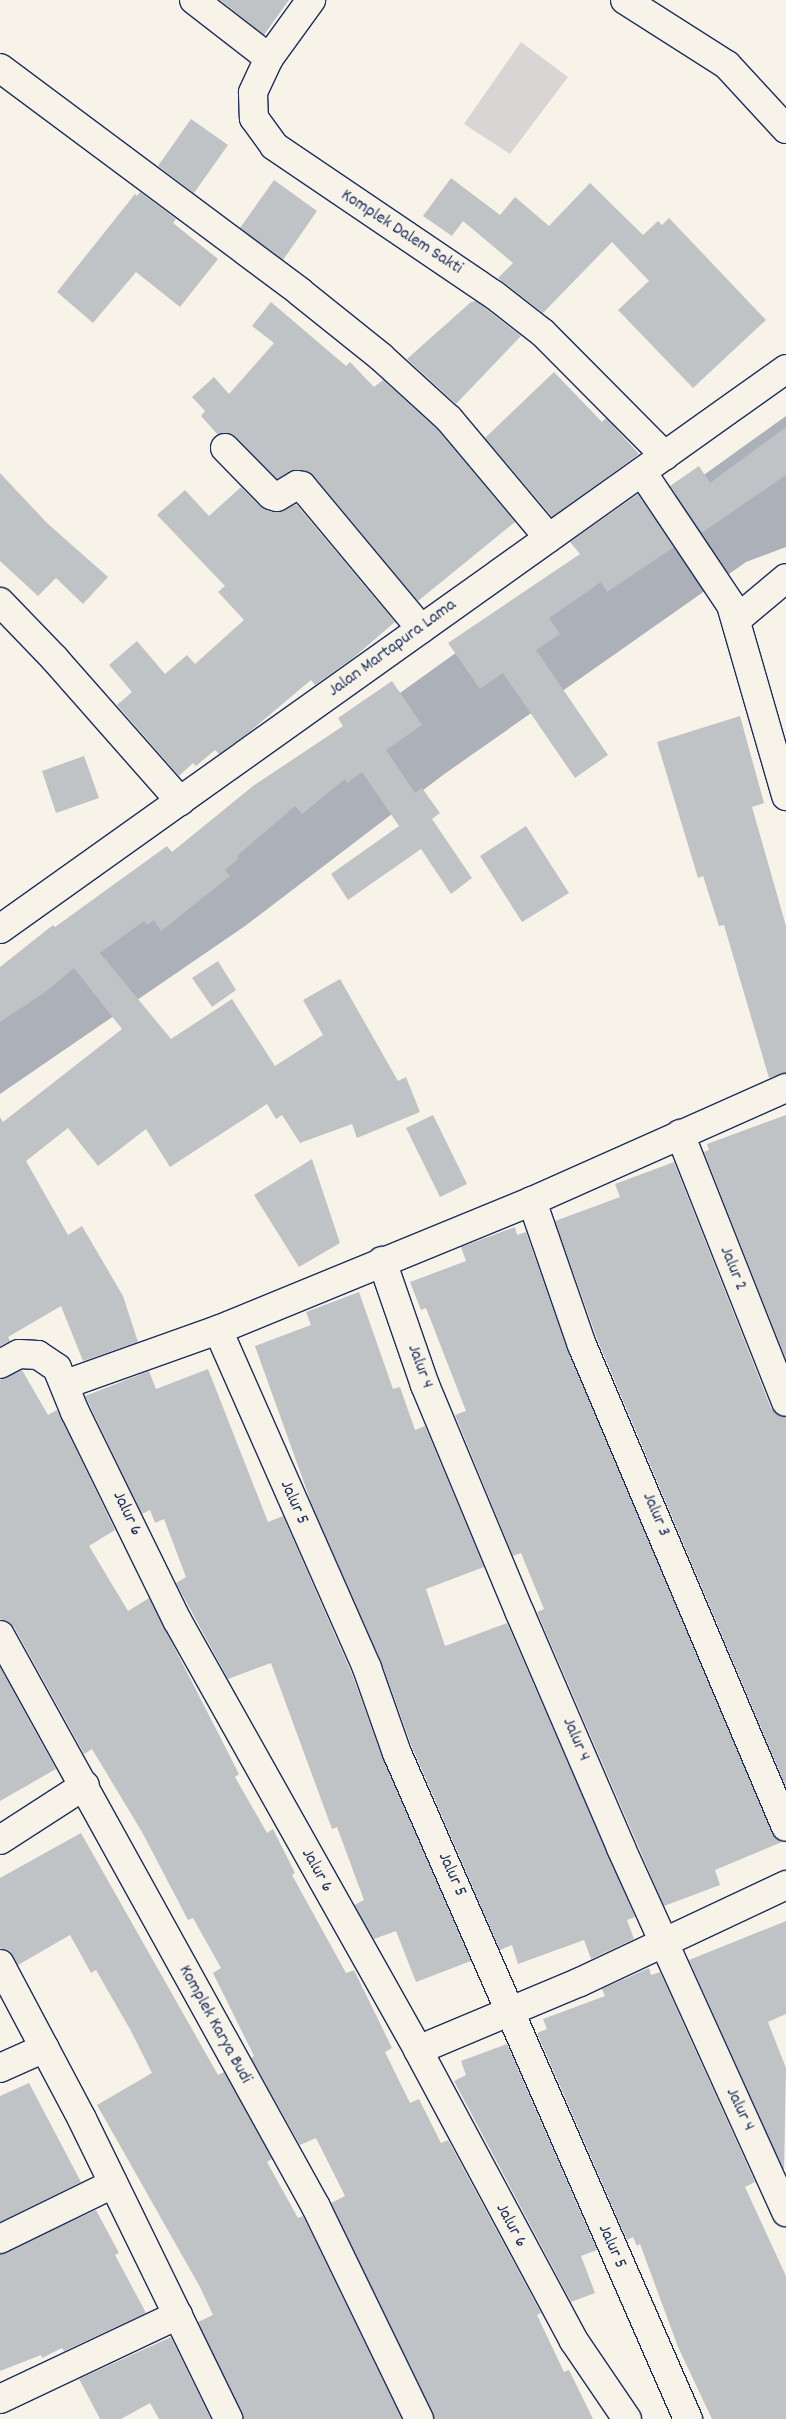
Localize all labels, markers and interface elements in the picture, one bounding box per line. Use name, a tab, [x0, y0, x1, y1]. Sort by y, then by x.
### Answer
street label: Komplek Dalem Sakti	[336, 186, 466, 280]
street label: Jalan Martapura Lama	[325, 595, 461, 703]
street label: Jalur 2	[713, 1244, 751, 1294]
street label: Jalur 4	[401, 1342, 437, 1392]
street label: Jalur 5	[274, 1478, 312, 1528]
street label: Jalur 6	[106, 1488, 146, 1540]
street label: Jalur 3	[636, 1490, 674, 1540]
street label: Jalur 4	[556, 1715, 594, 1765]
street label: Jalur 6	[295, 1845, 337, 1897]
street label: Jalur 5	[432, 1850, 470, 1900]
street label: Komplek Karya Budi	[173, 1962, 255, 2088]
street label: Jalur 4	[720, 2085, 758, 2135]
street label: Jalur 6	[490, 2200, 530, 2252]
street label: Jalur 5	[592, 2222, 630, 2272]

